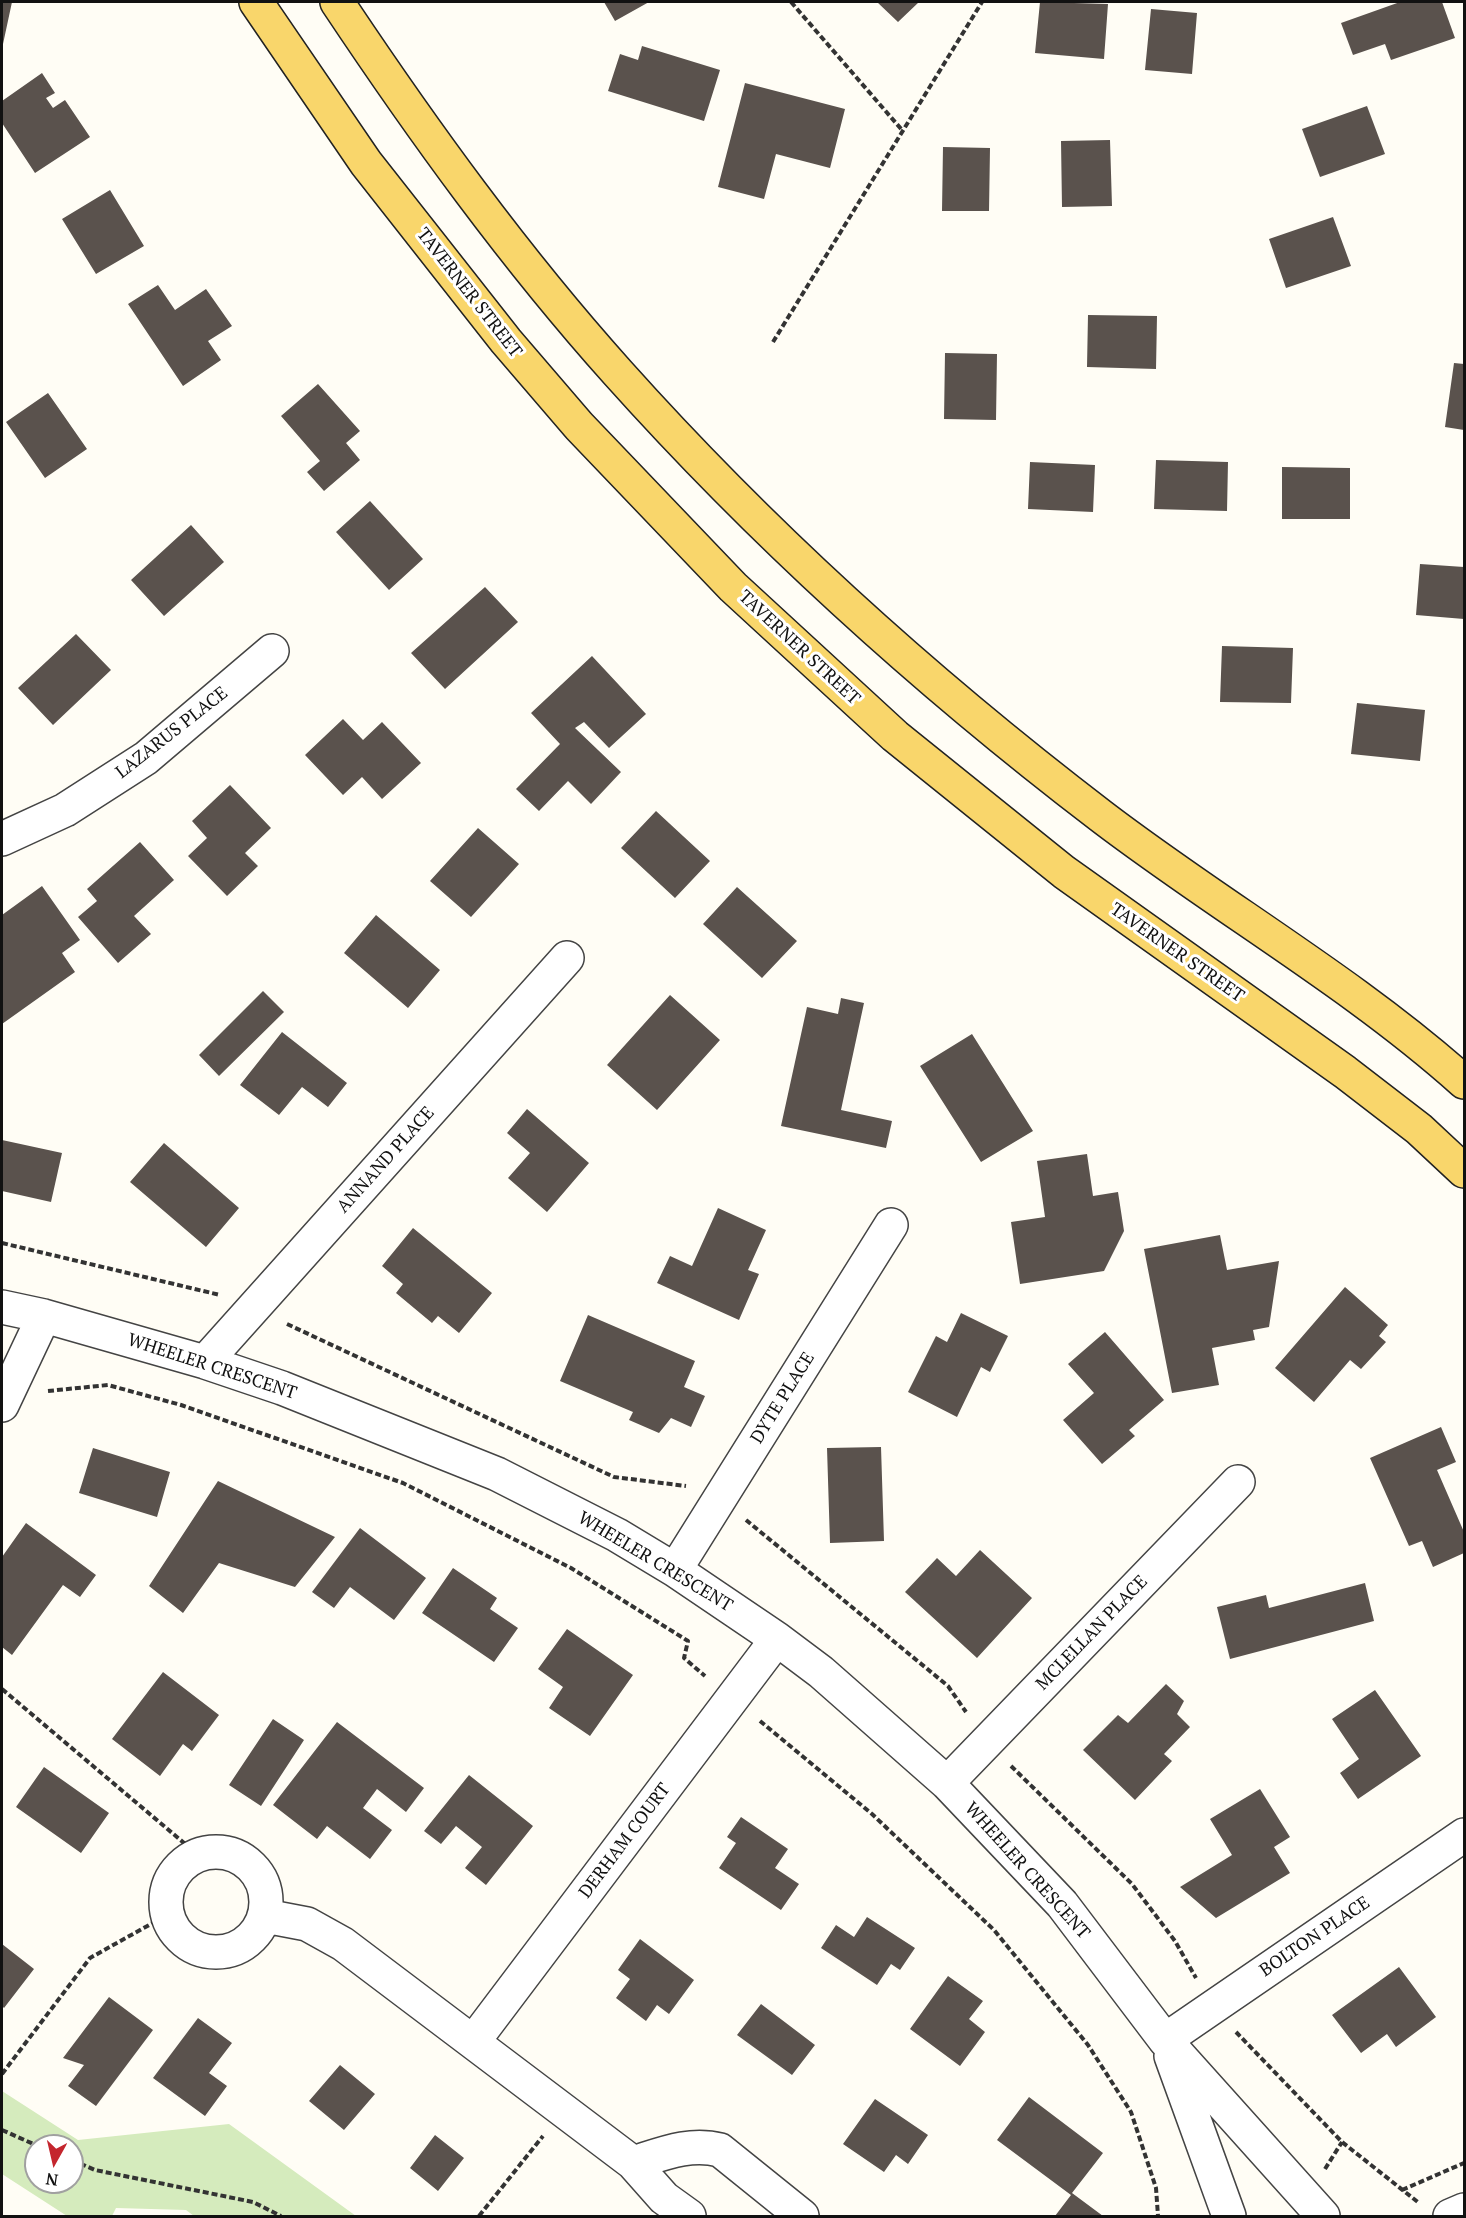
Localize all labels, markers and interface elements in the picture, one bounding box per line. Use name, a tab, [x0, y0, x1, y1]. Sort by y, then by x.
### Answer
street label: TAVERNER STREET	[412, 224, 526, 362]
street label: TAVERNER STREET	[734, 586, 864, 710]
street label: LAZARUS PLACE	[112, 683, 232, 783]
street label: TAVERNER STREET	[1106, 899, 1248, 1007]
street label: ANNAND PLACE	[333, 1103, 439, 1217]
street label: WHEELER CRESCENT	[125, 1329, 299, 1405]
street label: DYTE PLACE	[746, 1348, 820, 1448]
street label: WHEELER CRESCENT	[574, 1507, 736, 1617]
street label: MCLELLAN PLACE	[1032, 1571, 1152, 1695]
street label: DERHAM COURT	[575, 1779, 675, 1903]
street label: WHEELER CRESCENT	[960, 1798, 1094, 1944]
street label: BOLTON PLACE	[1256, 1892, 1374, 1982]
north arrow	[24, 2134, 84, 2194]
text: N	[44, 2168, 59, 2192]

